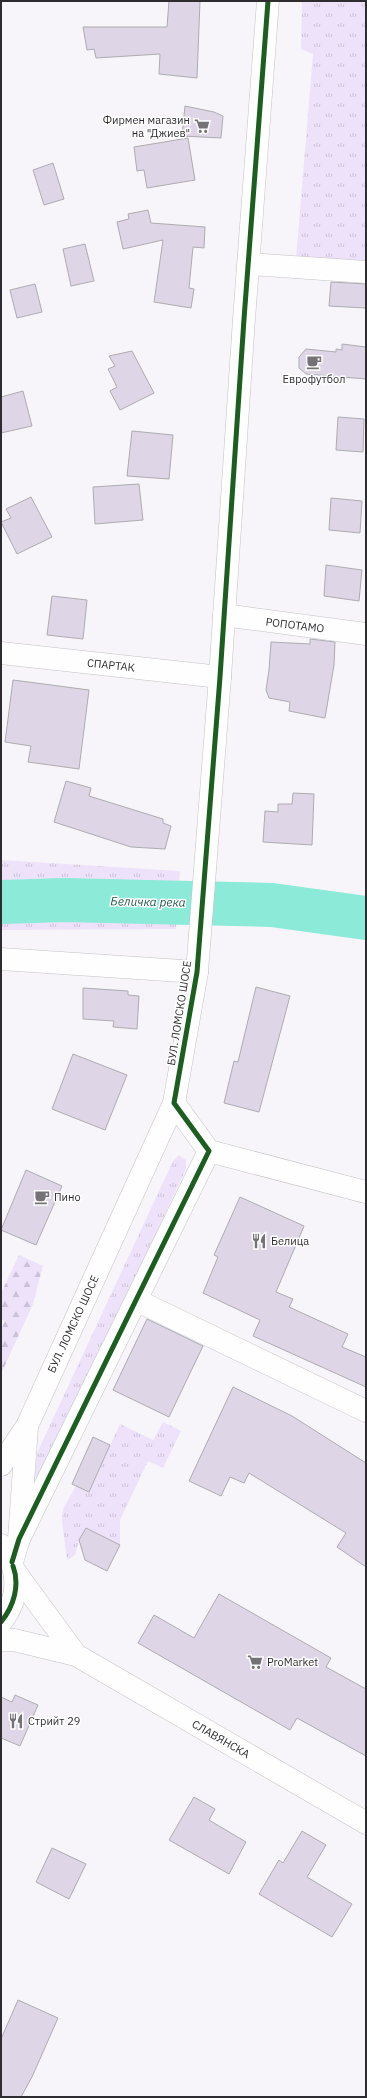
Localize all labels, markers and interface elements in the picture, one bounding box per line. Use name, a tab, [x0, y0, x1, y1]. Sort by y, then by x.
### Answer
place label: Фирмен магазин на "Джиев"	[103, 113, 190, 140]
supermarket icon: Фирмен магазин на "Джиев"	[193, 117, 211, 135]
cafe icon: Еврофутбол	[305, 353, 323, 371]
place label: Еврофутбол	[283, 372, 345, 386]
street label: РОПОТАМО	[265, 614, 325, 636]
street label: СПАРТАК	[86, 656, 136, 674]
water label: Беличка река	[110, 893, 186, 910]
street label: БУЛ. ЛОМСКО ШОСЕ	[164, 960, 194, 1066]
cafe icon: Пино	[33, 1188, 51, 1206]
place label: Пино	[54, 1190, 81, 1204]
restaurant icon: Белица	[250, 1232, 268, 1250]
place label: Белица	[271, 1234, 309, 1248]
street label: БУЛ. ЛОМСКО ШОСЕ	[44, 1273, 102, 1375]
supermarket icon: ProMarket	[246, 1653, 264, 1671]
place label: ProMarket	[267, 1655, 318, 1669]
restaurant icon: Стрийт 29	[7, 1712, 25, 1730]
place label: Стрийт 29	[28, 1714, 80, 1728]
street label: СЛАВЯНСКА	[190, 1717, 252, 1761]

